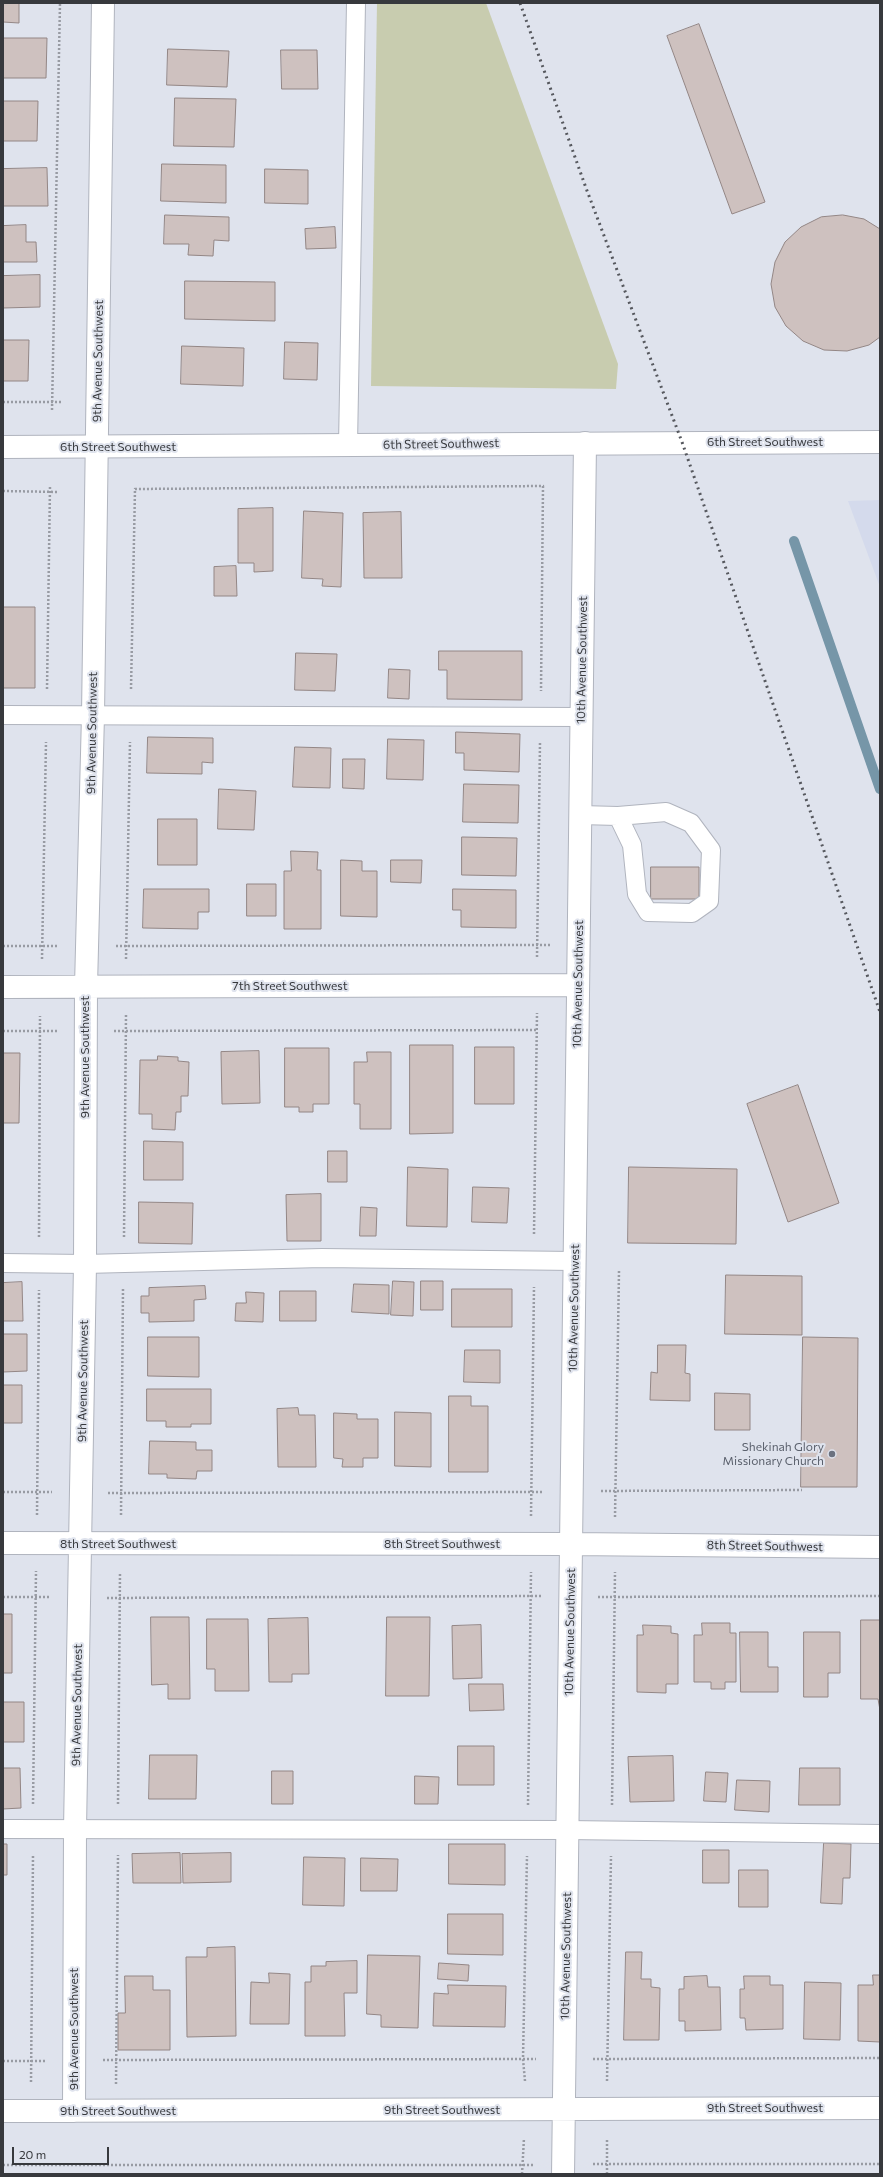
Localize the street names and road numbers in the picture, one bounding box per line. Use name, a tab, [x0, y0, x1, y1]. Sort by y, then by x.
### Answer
street label: 9th Avenue Southwest	[90, 300, 106, 422]
street label: 6th Street Southwest	[707, 435, 823, 449]
street label: 6th Street Southwest	[383, 436, 499, 452]
street label: 6th Street Southwest	[60, 440, 176, 454]
street label: 10th Avenue Southwest	[574, 596, 590, 724]
street label: 9th Avenue Southwest	[84, 672, 100, 794]
street label: 10th Avenue Southwest	[570, 920, 586, 1048]
street label: 7th Street Southwest	[232, 979, 348, 993]
street label: 9th Avenue Southwest	[78, 996, 92, 1118]
street label: 10th Avenue Southwest	[566, 1244, 582, 1372]
street label: 9th Avenue Southwest	[75, 1320, 91, 1442]
street label: 8th Street Southwest	[60, 1537, 176, 1551]
street label: 8th Street Southwest	[384, 1537, 500, 1551]
street label: 8th Street Southwest	[707, 1538, 823, 1554]
street label: 10th Avenue Southwest	[562, 1568, 578, 1696]
street label: 9th Avenue Southwest	[69, 1644, 85, 1766]
street label: 10th Avenue Southwest	[558, 1892, 574, 2020]
street label: 9th Avenue Southwest	[67, 1968, 81, 2090]
street label: 9th Street Southwest	[707, 2101, 823, 2115]
street label: 9th Street Southwest	[384, 2103, 500, 2117]
street label: 9th Street Southwest	[60, 2104, 176, 2118]

